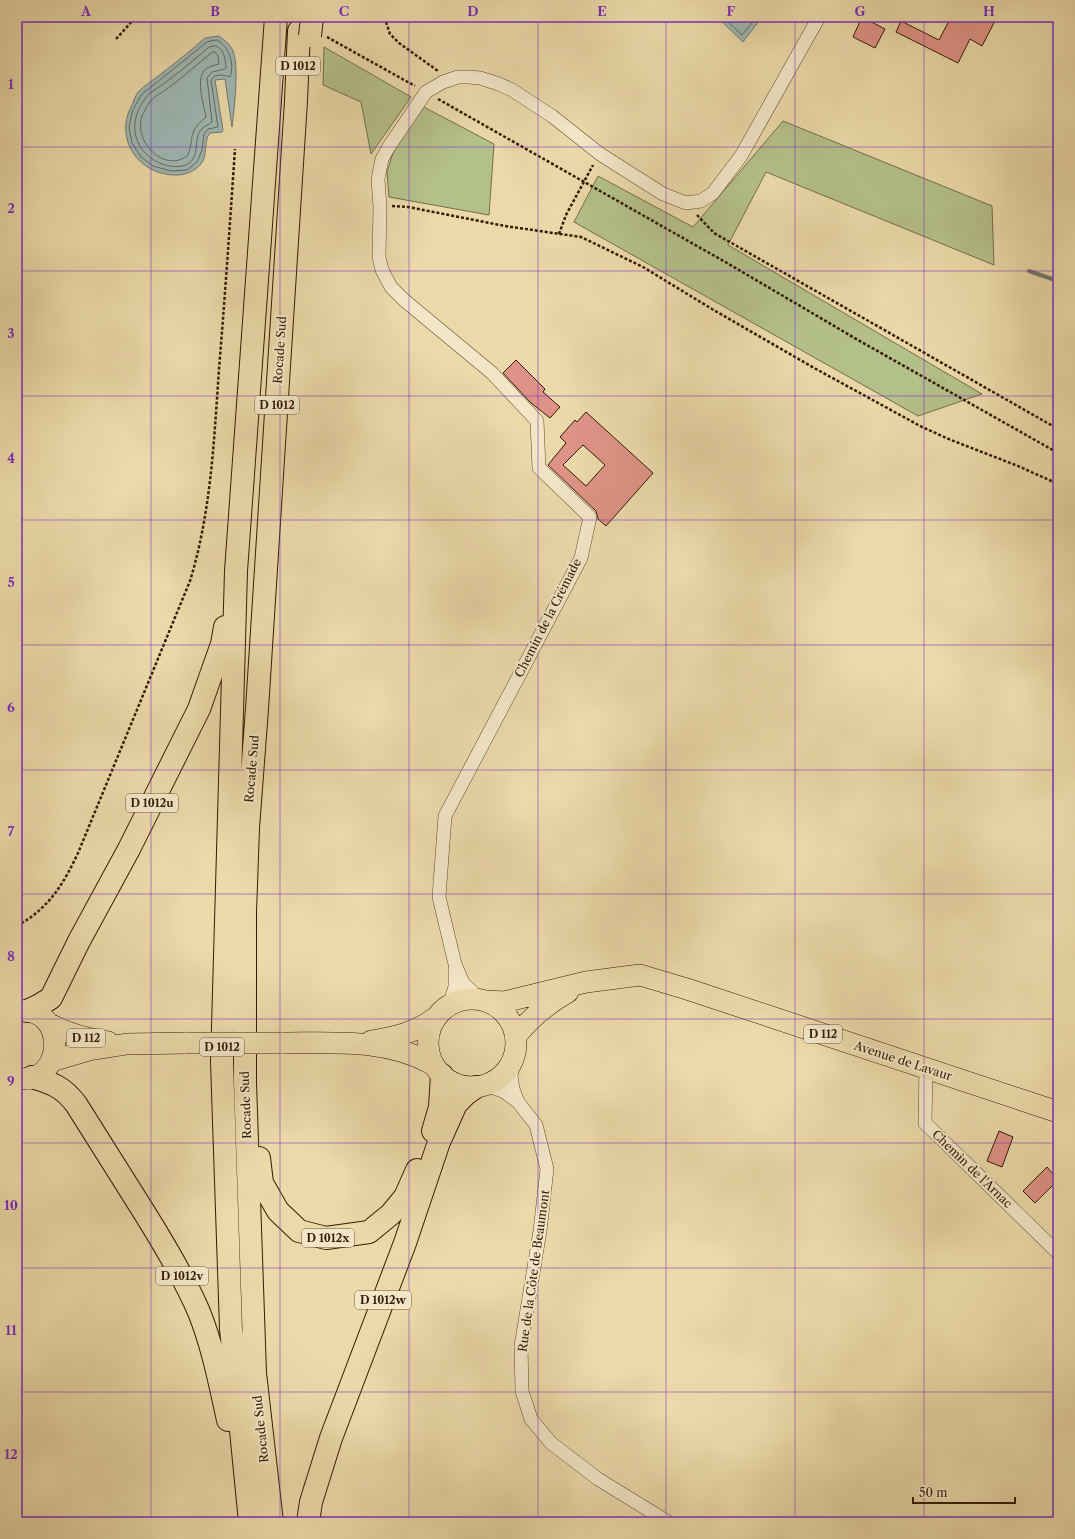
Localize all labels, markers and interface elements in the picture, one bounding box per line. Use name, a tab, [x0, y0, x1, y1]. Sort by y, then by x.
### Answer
text: A	[80, 3, 92, 19]
text: B	[210, 3, 220, 19]
text: C	[339, 3, 349, 19]
text: D	[467, 3, 479, 19]
text: E	[597, 3, 607, 19]
text: F	[727, 3, 736, 19]
text: G	[854, 3, 866, 19]
text: H	[983, 3, 995, 19]
road number: D 1012	[276, 57, 320, 75]
text: 1	[8, 76, 14, 92]
text: 2	[7, 200, 15, 216]
street label: Rocade Sud	[270, 315, 289, 384]
text: 3	[7, 325, 15, 341]
road number: D 1012	[255, 396, 299, 414]
text: 4	[7, 450, 15, 466]
street label: Chemin de la Crémade	[511, 555, 584, 680]
text: 5	[7, 574, 15, 590]
text: 6	[7, 699, 15, 715]
street label: Rocade Sud	[241, 734, 262, 803]
road number: D 1012u	[126, 794, 178, 812]
text: 7	[8, 823, 15, 839]
text: 8	[7, 948, 15, 964]
road number: D 112	[804, 1025, 842, 1043]
road number: D 112	[67, 1029, 105, 1047]
street label: Avenue de Lavaur	[851, 1037, 954, 1083]
road number: D 1012	[200, 1038, 244, 1056]
street label: Rocade Sud	[237, 1070, 254, 1139]
text: 9	[7, 1073, 15, 1089]
street label: Chemin de l'Arnac	[929, 1127, 1016, 1211]
street label: Rue de la Côte de Beaumont	[515, 1188, 552, 1353]
text: 10	[4, 1197, 18, 1213]
road number: D 1012x	[302, 1229, 354, 1247]
road number: D 1012v	[156, 1267, 208, 1285]
road number: D 1012w	[355, 1291, 411, 1309]
text: 11	[5, 1322, 17, 1338]
street label: Rocade Sud	[249, 1394, 272, 1464]
text: 12	[4, 1446, 18, 1462]
scale bar	[913, 1479, 1015, 1505]
text: 50 m	[919, 1485, 948, 1500]

